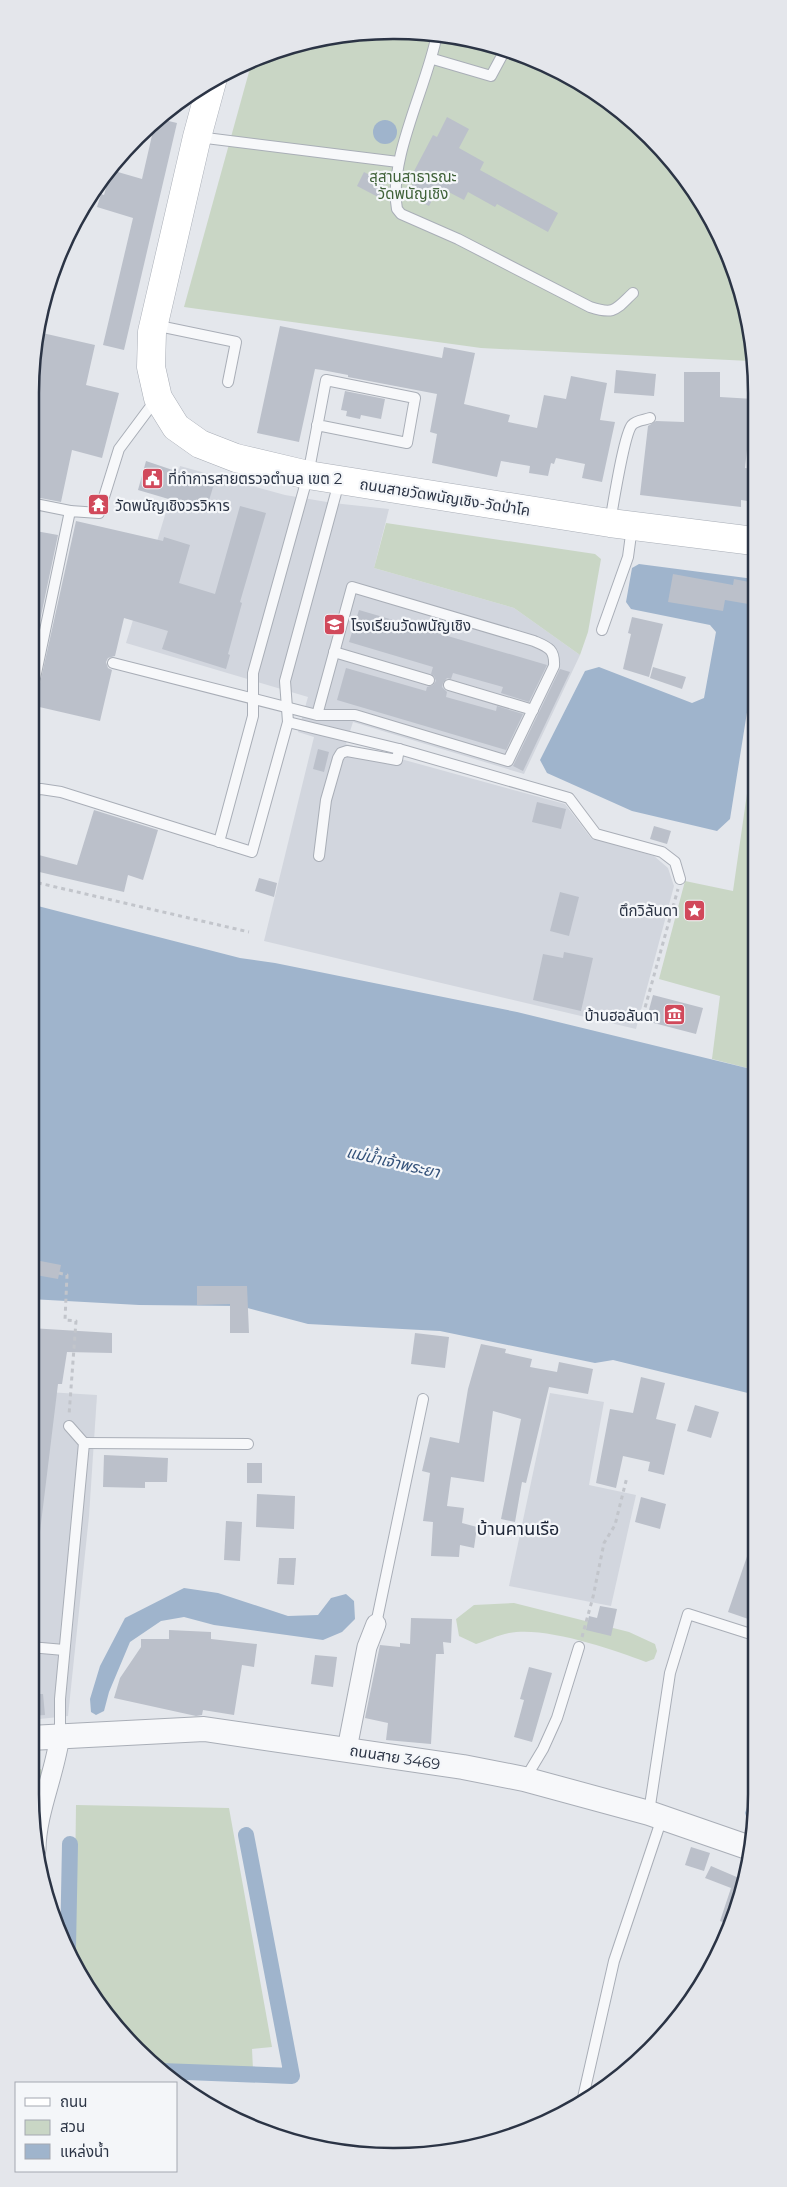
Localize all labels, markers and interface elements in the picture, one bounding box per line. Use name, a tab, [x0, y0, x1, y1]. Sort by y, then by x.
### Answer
park label: สุสานสาธารณะ วัดพนัญเชิง	[369, 167, 457, 203]
public building icon: ที่ทำการสายตรวจตำบล เขต 2	[140, 466, 164, 490]
place label: ที่ทำการสายตรวจตำบล เขต 2	[168, 468, 342, 488]
street label: ถนนสายวัดพนัญเชิง-วัดป่าโค	[358, 474, 532, 520]
temple icon: วัดพนัญเชิงวรวิหาร	[87, 493, 111, 517]
place label: วัดพนัญเชิงวรวิหาร	[115, 496, 230, 515]
school or university icon: โรงเรียนวัดพนัญเชิง	[323, 613, 347, 637]
place label: โรงเรียนวัดพนัญเชิง	[351, 616, 471, 635]
place icon: ตึกวิลันดา	[682, 898, 706, 922]
place label: ตึกวิลันดา	[619, 901, 678, 920]
museum icon: บ้านฮอลันดา	[663, 1003, 687, 1027]
place label: บ้านฮอลันดา	[585, 1006, 659, 1025]
water label: แม่น้ำเจ้าพระยา	[345, 1140, 443, 1182]
district label: บ้านคานเรือ	[477, 1518, 559, 1540]
street label: ถนนสาย 3469	[348, 1740, 442, 1774]
legend	[15, 2082, 178, 2172]
text: ถนน	[60, 2092, 87, 2111]
text: สวน	[60, 2117, 85, 2136]
text: แหล่งน้ำ	[60, 2141, 109, 2161]

